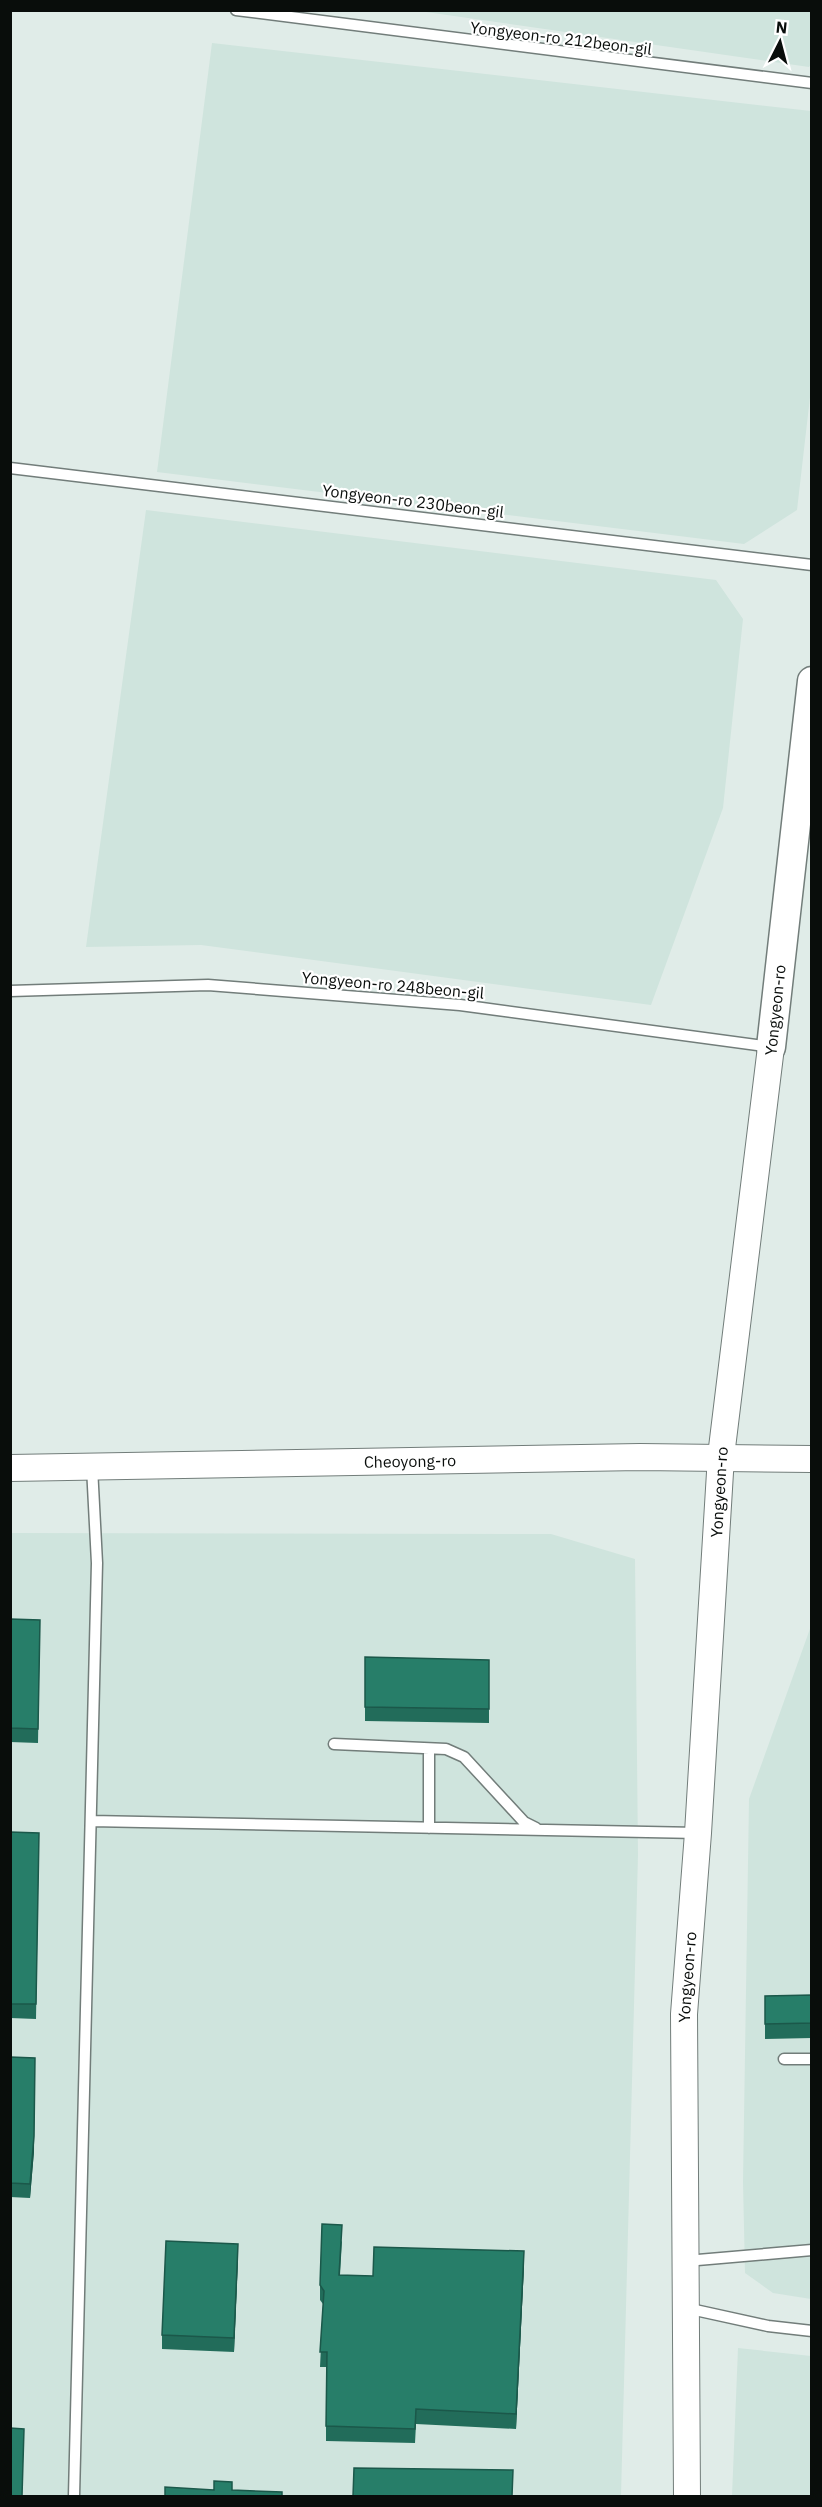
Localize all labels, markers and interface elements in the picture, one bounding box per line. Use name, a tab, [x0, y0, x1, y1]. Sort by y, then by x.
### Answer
north arrow	[750, 12, 810, 72]
street label: Yongyeon-ro 212beon-gil	[469, 17, 653, 59]
text: N	[775, 17, 788, 38]
street label: Yongyeon-ro 230beon-gil	[321, 480, 505, 522]
street label: Yongyeon-ro	[760, 964, 790, 1056]
street label: Yongyeon-ro 248beon-gil	[301, 967, 485, 1003]
street label: Yongyeon-ro	[706, 1445, 732, 1538]
street label: Cheoyong-ro	[364, 1450, 456, 1472]
street label: Yongyeon-ro	[674, 1931, 700, 2023]

